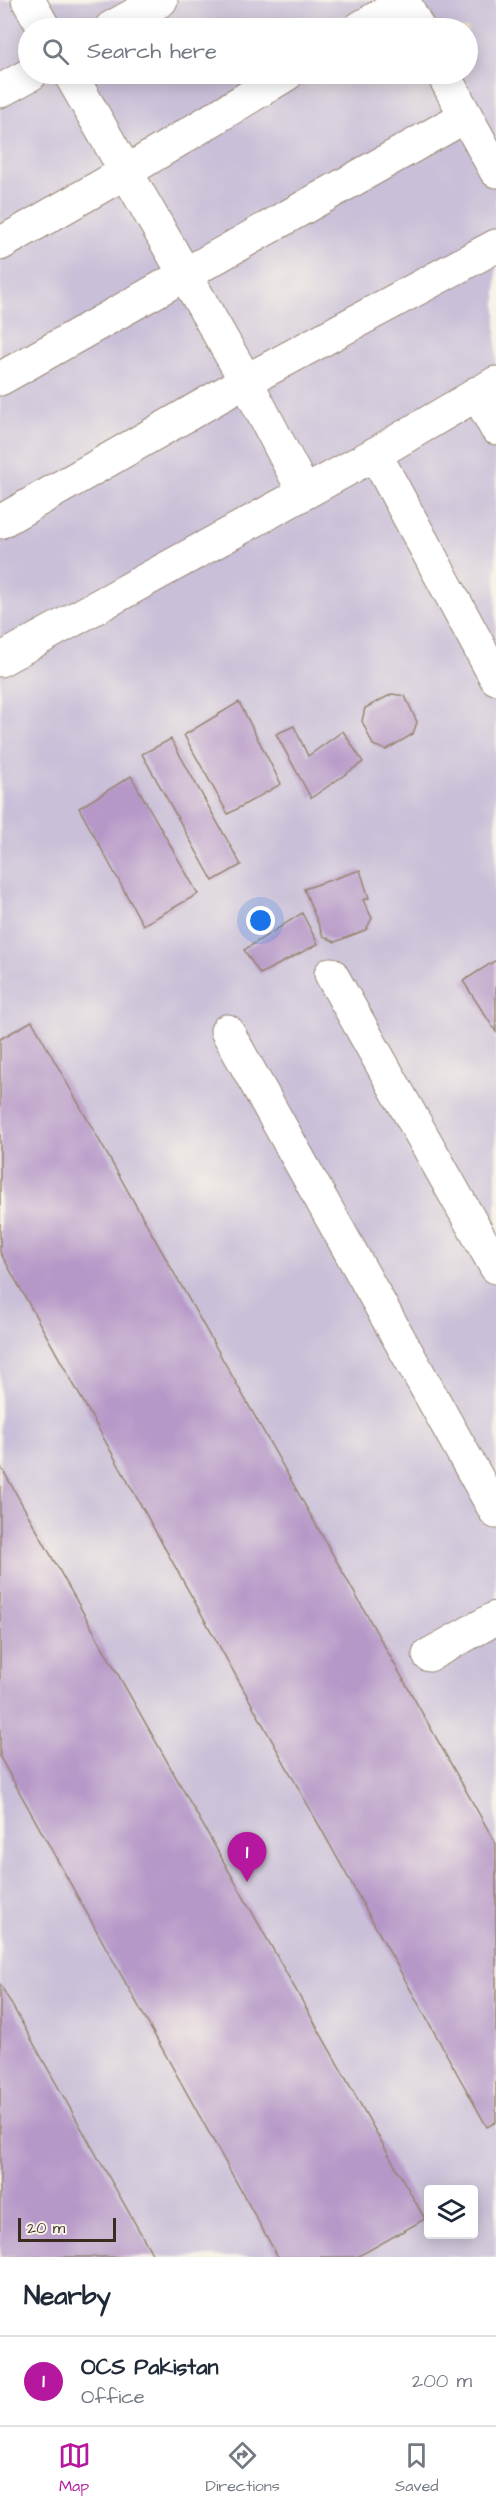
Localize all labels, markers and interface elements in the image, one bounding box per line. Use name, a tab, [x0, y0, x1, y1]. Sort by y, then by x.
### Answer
search box	[18, 18, 478, 84]
icon: search	[39, 35, 72, 68]
text: Search here	[87, 36, 217, 67]
your location	[246, 906, 275, 935]
pin: 1	[228, 1832, 266, 1882]
map controls	[424, 2185, 478, 2239]
button: layers	[424, 2185, 478, 2239]
scale bar	[18, 2215, 116, 2242]
text: 20 m	[27, 2217, 65, 2239]
text: Nearby	[24, 2278, 111, 2314]
text: OCS Pakistan	[81, 2352, 218, 2383]
text: 1	[42, 2367, 45, 2395]
text: 200 m	[412, 2367, 472, 2395]
text: Office	[81, 2383, 145, 2411]
tab: Map	[58, 2439, 91, 2497]
tab: Directions	[206, 2439, 280, 2497]
tab: Saved	[395, 2439, 438, 2497]

